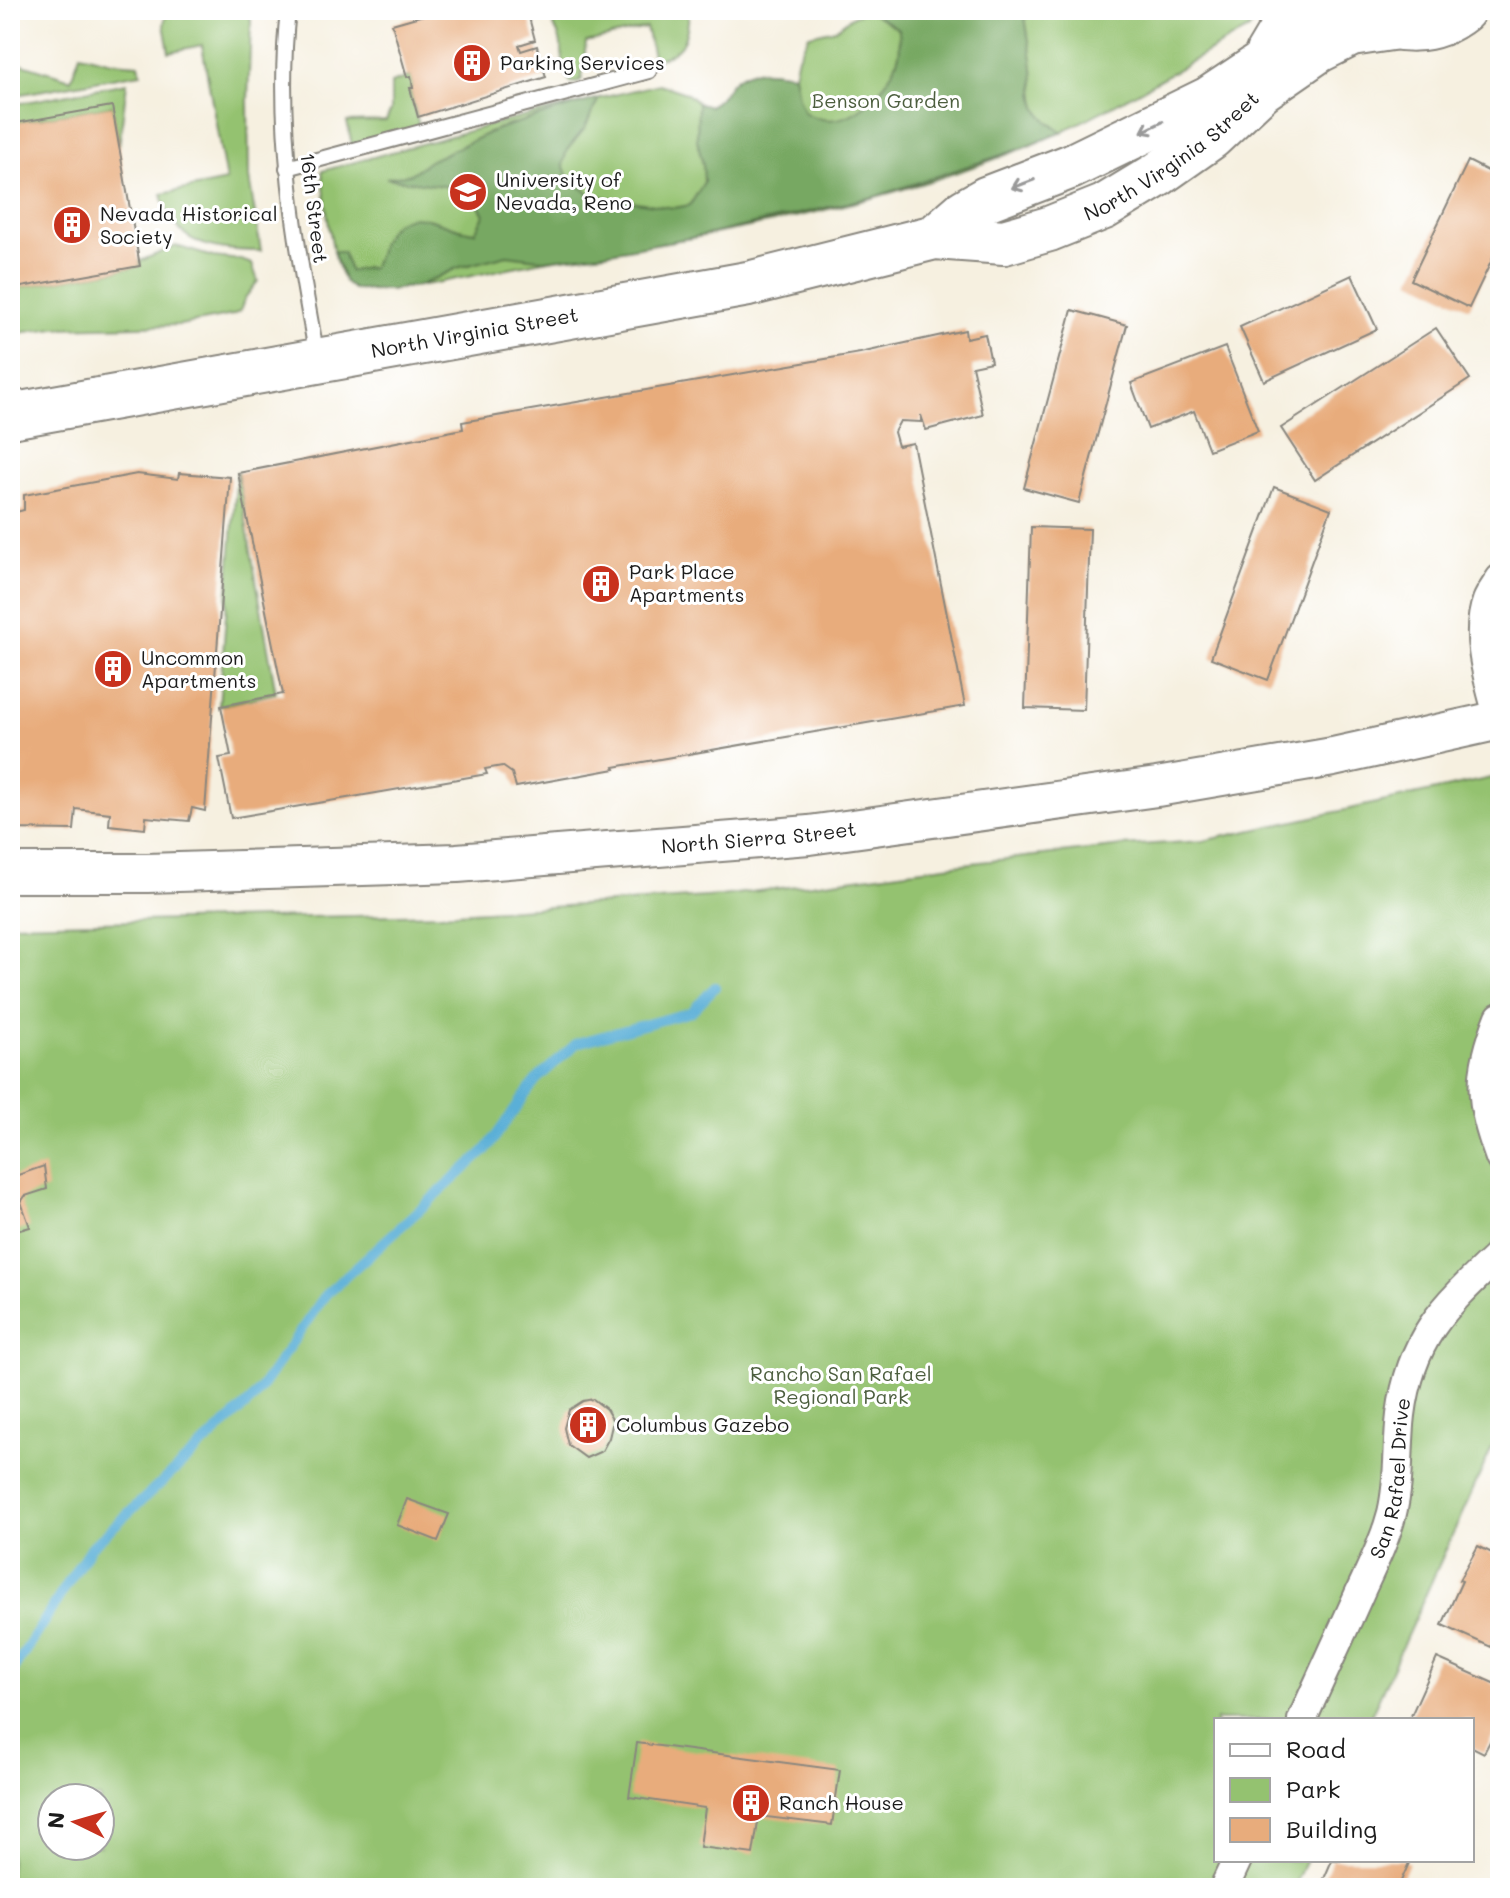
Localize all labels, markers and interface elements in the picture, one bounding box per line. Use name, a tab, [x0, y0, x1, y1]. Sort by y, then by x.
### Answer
building icon: Parking Services	[451, 42, 493, 84]
place label: Parking Services	[500, 49, 665, 75]
street label: North Virginia Street	[1080, 85, 1264, 226]
park label: Benson Garden	[812, 87, 960, 113]
one-way arrow	[1141, 120, 1165, 135]
street label: 16th Street	[295, 151, 335, 265]
place label: University of Nevada, Reno	[496, 166, 632, 215]
school or university icon: University of Nevada, Reno	[447, 171, 489, 213]
one-way arrow	[1011, 178, 1036, 192]
place label: Nevada Historical Society	[100, 200, 278, 249]
building icon: Nevada Historical Society	[51, 204, 93, 246]
street label: North Virginia Street	[369, 301, 580, 363]
place label: Park Place Apartments	[629, 558, 744, 607]
building icon: Park Place Apartments	[580, 563, 622, 605]
place label: Uncommon Apartments	[141, 644, 256, 693]
building icon: Uncommon Apartments	[92, 648, 134, 690]
street label: North Sierra Street	[660, 815, 858, 859]
park label: Rancho San Rafael Regional Park	[750, 1360, 932, 1409]
street label: San Rafael Drive	[1363, 1395, 1415, 1562]
building icon: Columbus Gazebo	[567, 1404, 609, 1446]
place label: Columbus Gazebo	[616, 1411, 789, 1437]
legend	[1214, 1718, 1474, 1862]
text: Road	[1286, 1733, 1346, 1764]
text: Park	[1286, 1773, 1340, 1804]
north arrow	[36, 1782, 116, 1862]
building icon: Ranch House	[730, 1782, 772, 1824]
place label: Ranch House	[779, 1789, 904, 1815]
text: N	[40, 1811, 71, 1830]
text: Building	[1286, 1813, 1377, 1844]

